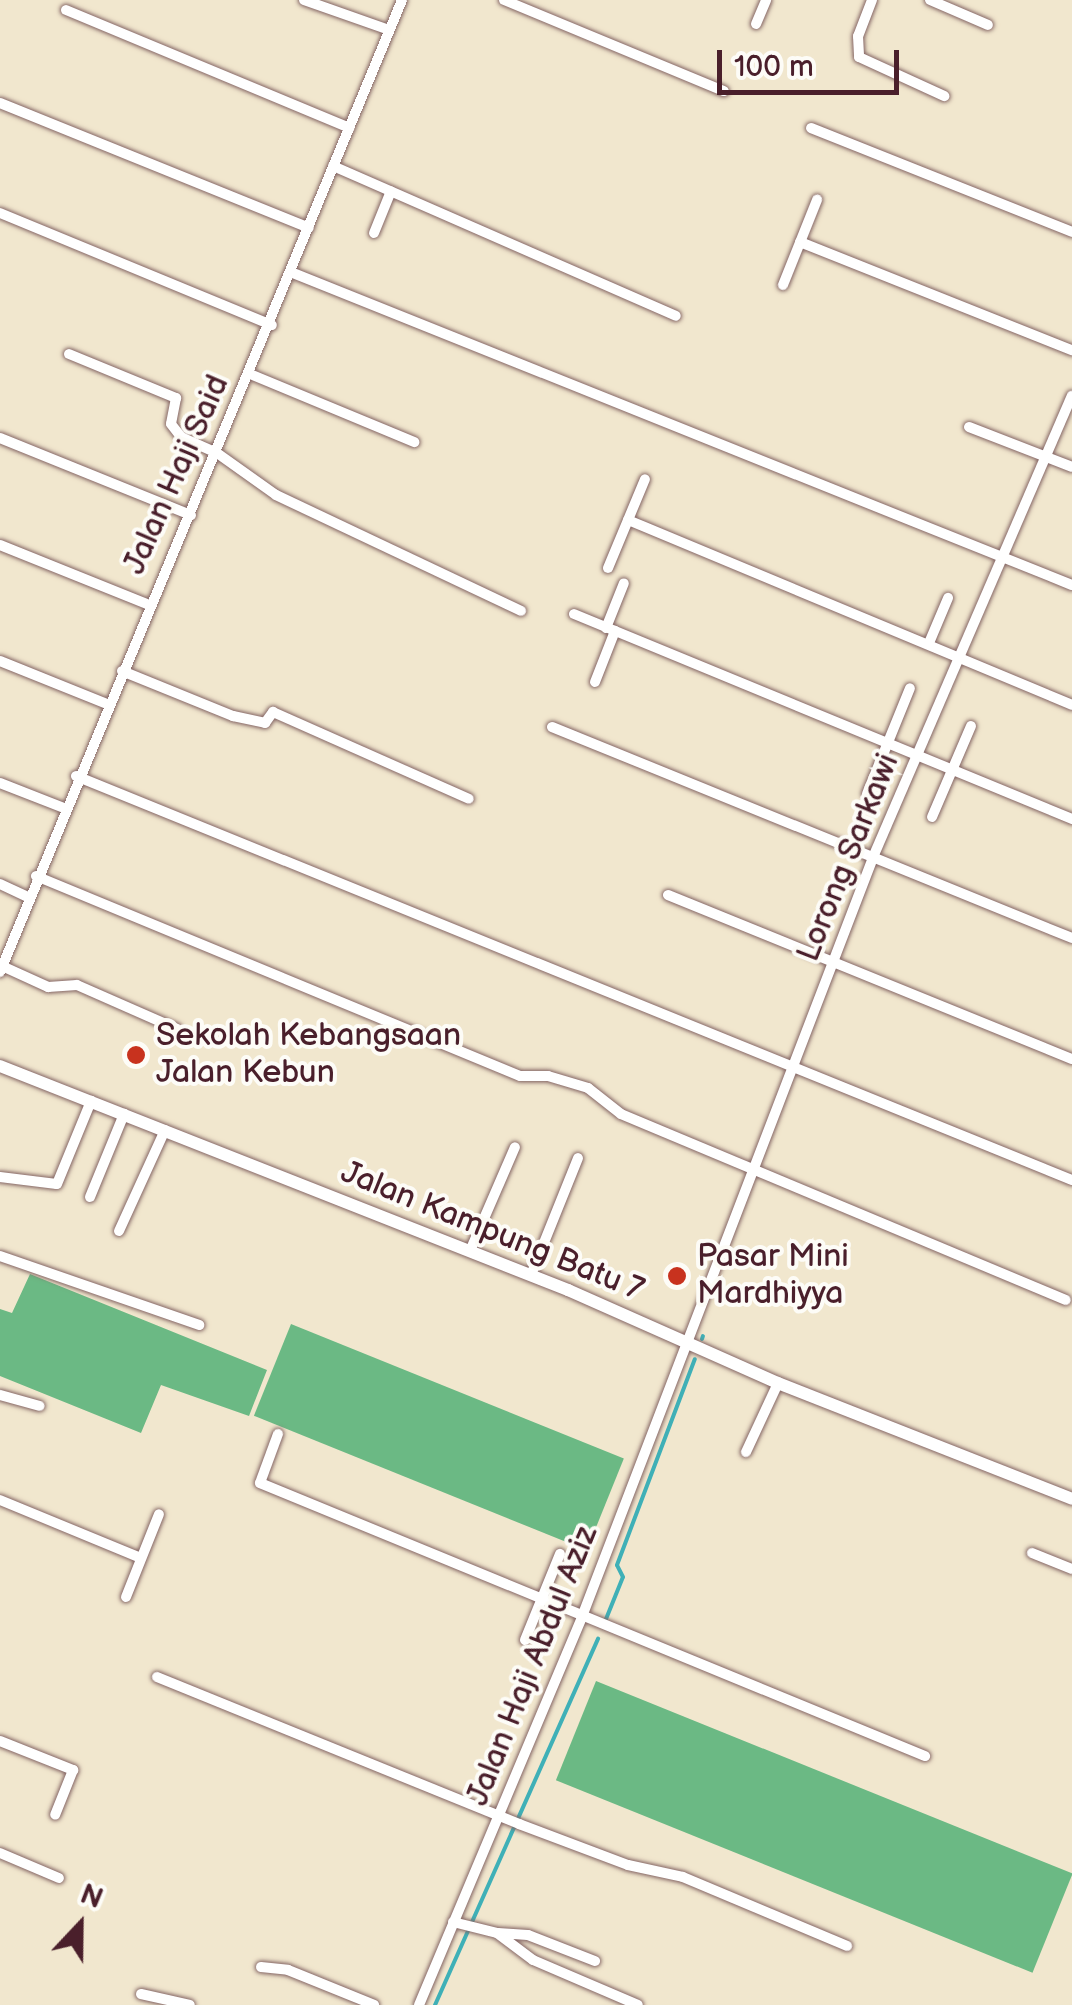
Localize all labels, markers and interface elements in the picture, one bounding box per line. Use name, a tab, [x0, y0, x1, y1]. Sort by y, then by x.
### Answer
scale bar	[722, 30, 904, 92]
text: 100 m	[734, 49, 814, 85]
street label: Jalan Haji Said	[116, 369, 238, 581]
street label: Lorong Sarkawi	[790, 748, 908, 968]
place label: Sekolah Kebangsaan Jalan Kebun	[156, 1018, 461, 1093]
marker: Sekolah Kebangsaan Jalan Kebun	[125, 1044, 147, 1066]
street label: Jalan Kampung Batu 7	[335, 1154, 649, 1310]
place label: Pasar Mini Mardhiyya	[697, 1239, 849, 1314]
marker: Pasar Mini Mardhiyya	[666, 1265, 688, 1287]
street label: Jalan Haji Abdul Aziz	[459, 1521, 607, 1811]
north arrow	[30, 1875, 130, 1975]
text: N	[75, 1877, 107, 1916]

